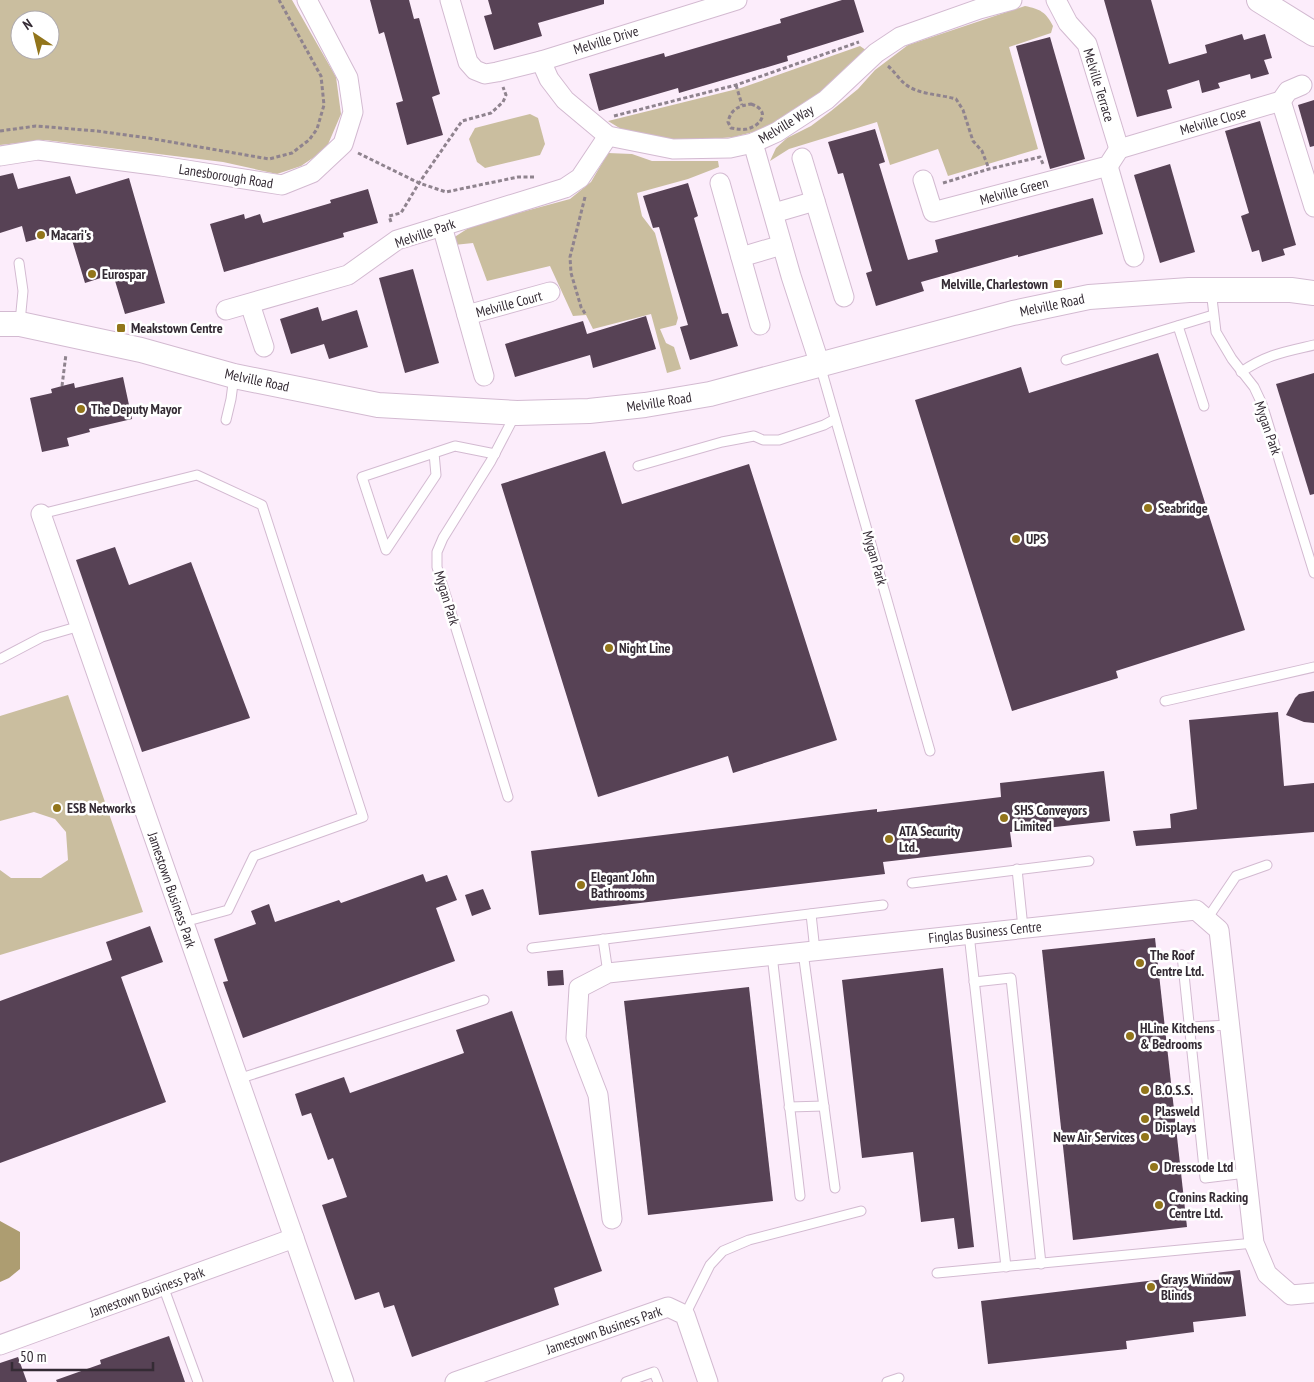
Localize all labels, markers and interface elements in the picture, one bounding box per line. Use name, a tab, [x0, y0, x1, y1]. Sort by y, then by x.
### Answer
north arrow	[10, 10, 60, 60]
text: N	[19, 15, 36, 34]
street label: Melville Drive	[571, 22, 641, 58]
street label: Melville Terrace	[1079, 46, 1119, 124]
street label: Melville Way	[755, 100, 818, 147]
street label: Melville Close	[1178, 103, 1248, 139]
street label: Lanesborough Road	[178, 160, 274, 192]
street label: Melville Green	[978, 173, 1050, 209]
street label: Melville Park	[393, 214, 458, 252]
place label: Macari's	[51, 226, 91, 244]
marker: Macari's	[35, 229, 47, 241]
place label: Eurospar	[102, 265, 147, 283]
marker: Eurospar	[86, 268, 98, 280]
place label: Melville, Charlestown	[941, 275, 1048, 293]
marker: Melville, Charlestown	[1052, 278, 1064, 290]
street label: Melville Court	[474, 286, 544, 321]
street label: Melville Road	[1018, 289, 1086, 321]
place label: Meakstown Centre	[131, 319, 223, 337]
marker: Meakstown Centre	[115, 322, 127, 334]
street label: Melville Road	[223, 364, 291, 396]
street label: Melville Road	[625, 388, 693, 416]
street label: Mygan Park	[1250, 399, 1286, 458]
place label: The Deputy Mayor	[91, 400, 182, 418]
marker: The Deputy Mayor	[75, 403, 87, 415]
place label: Seabridge	[1158, 499, 1208, 517]
marker: Seabridge	[1142, 502, 1154, 514]
street label: Mygan Park	[859, 529, 891, 588]
place label: UPS	[1026, 530, 1046, 548]
marker: UPS	[1010, 533, 1022, 545]
street label: Mygan Park	[430, 569, 464, 628]
place label: Night Line	[619, 639, 671, 657]
marker: Night Line	[603, 642, 615, 654]
place label: ESB Networks	[67, 799, 136, 817]
place label: SHS Conveyors Limited	[1014, 801, 1087, 835]
marker: ESB Networks	[51, 802, 63, 814]
marker: SHS Conveyors Limited	[998, 812, 1010, 824]
place label: ATA Security Ltd.	[898, 822, 960, 856]
street label: Jamestown Business Park	[143, 829, 200, 951]
marker: ATA Security Ltd.	[883, 833, 895, 845]
place label: Elegant John Bathrooms	[591, 868, 654, 902]
marker: Elegant John Bathrooms	[575, 879, 587, 891]
street label: Finglas Business Centre	[927, 917, 1043, 947]
place label: The Roof Centre Ltd.	[1150, 946, 1204, 980]
marker: The Roof Centre Ltd.	[1134, 957, 1146, 969]
place label: HLine Kitchens & Bedrooms	[1140, 1019, 1215, 1053]
marker: HLine Kitchens & Bedrooms	[1124, 1030, 1136, 1042]
place label: B.O.S.S.	[1155, 1081, 1193, 1099]
marker: B.O.S.S.	[1139, 1084, 1151, 1096]
place label: Plasweld Displays	[1155, 1102, 1200, 1136]
marker: Plasweld Displays	[1139, 1113, 1151, 1125]
place label: New Air Services	[1053, 1128, 1135, 1146]
marker: New Air Services	[1139, 1131, 1151, 1143]
place label: Dresscode Ltd	[1164, 1158, 1233, 1176]
marker: Dresscode Ltd	[1148, 1161, 1160, 1173]
place label: Cronins Racking Centre Ltd.	[1169, 1188, 1248, 1222]
marker: Cronins Racking Centre Ltd.	[1153, 1199, 1165, 1211]
street label: Jamestown Business Park	[86, 1263, 208, 1322]
place label: Grays Window Blinds	[1161, 1270, 1232, 1304]
marker: Grays Window Blinds	[1145, 1281, 1157, 1293]
street label: Jamestown Business Park	[543, 1302, 665, 1359]
scale bar	[12, 1340, 154, 1372]
text: 50 m	[20, 1347, 46, 1366]

